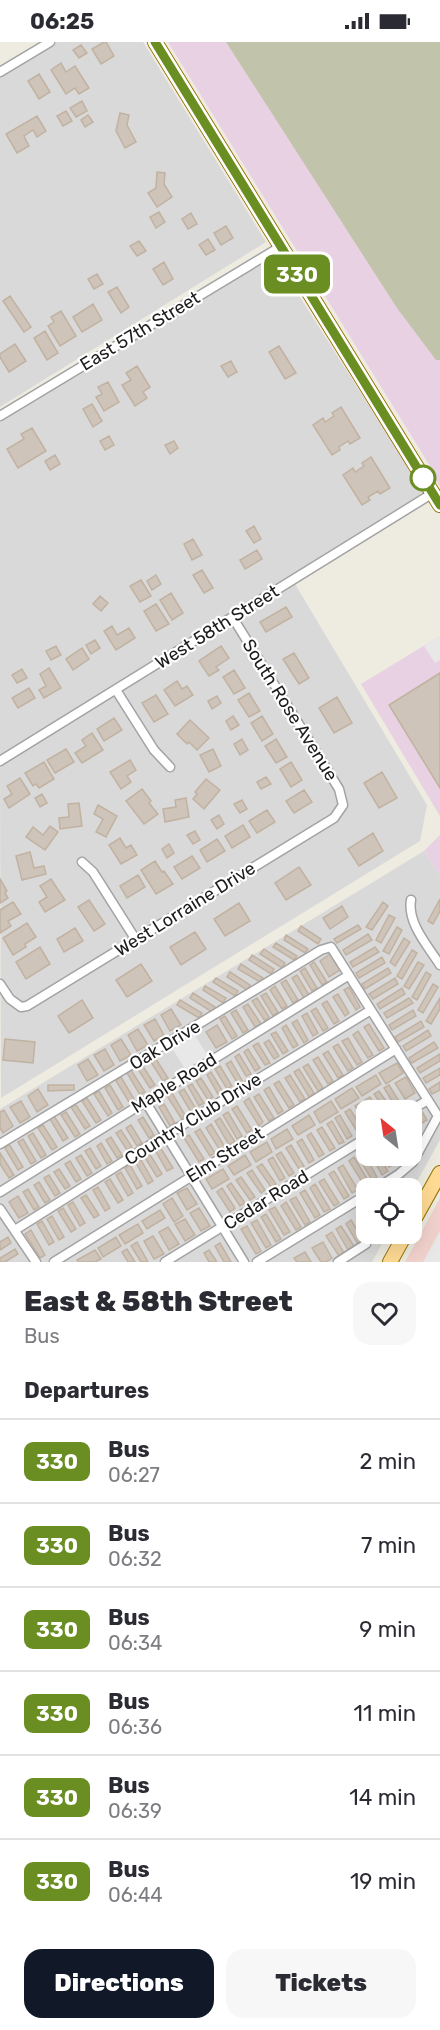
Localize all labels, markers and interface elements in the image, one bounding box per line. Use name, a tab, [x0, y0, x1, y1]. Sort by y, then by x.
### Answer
text: 06:25	[30, 8, 94, 35]
line badge: 330	[262, 254, 332, 294]
text: 330	[276, 262, 318, 287]
street label: East 57th Street	[76, 287, 204, 375]
unlabelled marker	[410, 465, 436, 491]
street label: West 58th Street	[151, 580, 283, 674]
street label: South Rose Avenue	[237, 635, 343, 785]
street label: West Lorraine Drive	[111, 857, 259, 961]
street label: Oak Drive	[125, 1015, 205, 1075]
street label: Maple Road	[127, 1048, 221, 1118]
street label: Country Club Drive	[120, 1068, 266, 1170]
north arrow	[356, 1100, 422, 1166]
map controls	[356, 1100, 422, 1244]
street label: Elm Street	[182, 1122, 268, 1188]
street label: Cedar Road	[219, 1165, 313, 1235]
button: locate	[356, 1178, 422, 1244]
button: heart	[353, 1282, 416, 1345]
text: East & 58th Street	[24, 1285, 293, 1318]
text: Bus	[24, 1324, 60, 1348]
text: Departures	[24, 1377, 149, 1404]
text: Bus	[108, 1436, 150, 1463]
text: 2 min	[359, 1448, 416, 1475]
text: 330	[36, 1449, 78, 1474]
text: 06:27	[108, 1463, 160, 1487]
text: Bus	[108, 1520, 150, 1547]
text: 7 min	[361, 1532, 416, 1559]
text: 330	[36, 1533, 78, 1558]
text: 06:32	[108, 1547, 162, 1571]
text: Bus	[108, 1604, 150, 1631]
text: 9 min	[359, 1616, 416, 1643]
text: 330	[36, 1617, 78, 1642]
text: 06:34	[108, 1631, 162, 1655]
text: Bus	[108, 1688, 150, 1715]
text: 11 min	[354, 1700, 416, 1727]
text: 330	[36, 1701, 78, 1726]
text: 06:36	[108, 1715, 162, 1739]
text: Bus	[108, 1772, 150, 1799]
text: 14 min	[349, 1784, 416, 1811]
text: 330	[36, 1785, 78, 1810]
text: 06:39	[108, 1799, 162, 1823]
text: Bus	[108, 1856, 150, 1883]
text: 19 min	[350, 1868, 416, 1895]
text: 330	[36, 1869, 78, 1894]
text: 06:44	[108, 1883, 163, 1907]
button: Directions	[24, 1949, 214, 2018]
button: Tickets	[226, 1949, 416, 2018]

